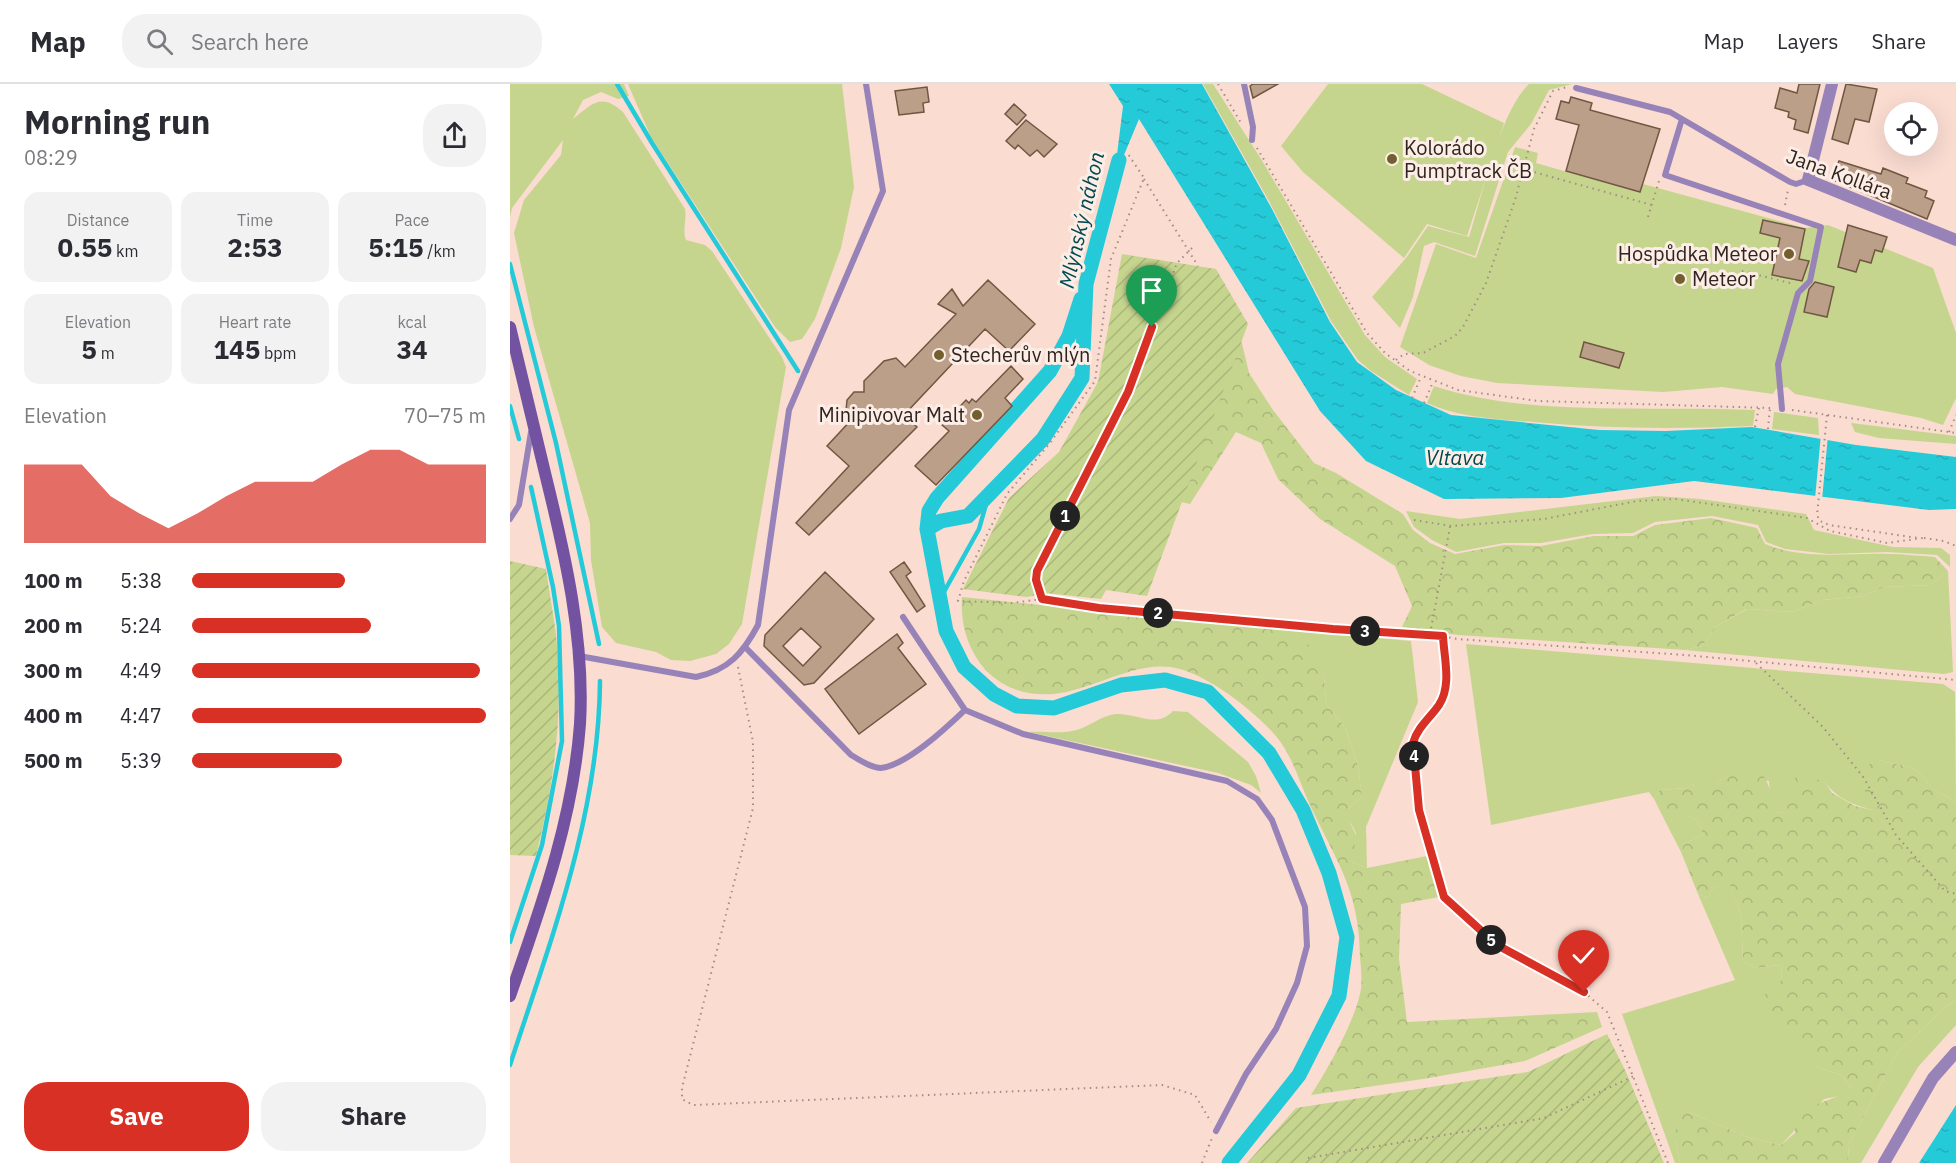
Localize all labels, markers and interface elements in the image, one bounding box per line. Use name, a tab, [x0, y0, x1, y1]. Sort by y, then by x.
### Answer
search box	[122, 14, 542, 68]
text: Map	[30, 23, 86, 60]
icon: search	[143, 25, 176, 58]
text: Search here	[191, 27, 309, 56]
text: Map	[1704, 27, 1744, 55]
text: Layers	[1777, 27, 1839, 55]
text: Share	[1872, 27, 1926, 55]
text: Morning run	[24, 100, 210, 143]
map controls	[1884, 102, 1938, 156]
button: locate	[1884, 102, 1938, 156]
button: share	[423, 104, 486, 167]
place label: Kolorádo Pumptrack ČB	[1404, 134, 1532, 184]
street label: Jana Kollára	[1783, 142, 1896, 205]
text: 08:29	[24, 144, 78, 171]
water label: Mlýnský náhon	[1052, 149, 1110, 291]
marker: Kolorádo Pumptrack ČB	[1385, 152, 1399, 166]
text: Distance	[67, 210, 129, 230]
text: Time	[237, 210, 273, 230]
text: Pace	[395, 210, 429, 230]
text: 0.55	[57, 230, 112, 264]
text: 2:53	[227, 230, 283, 264]
text: 5:15	[368, 230, 424, 264]
place label: Hospůdka Meteor	[1618, 240, 1777, 267]
text: km	[112, 241, 139, 261]
text: /km	[424, 241, 456, 261]
marker: Hospůdka Meteor	[1782, 247, 1796, 261]
pin	[1126, 265, 1177, 327]
place label: Meteor	[1692, 265, 1756, 292]
marker: Meteor	[1673, 272, 1687, 286]
icon: arrive	[1135, 274, 1168, 307]
text: Elevation	[65, 312, 131, 332]
text: Heart rate	[219, 312, 291, 332]
text: kcal	[397, 312, 427, 332]
text: 5	[81, 332, 97, 366]
text: 145	[213, 332, 260, 366]
text: 34	[396, 332, 428, 366]
place label: Stecherův mlýn	[951, 341, 1090, 368]
text: m	[97, 343, 115, 363]
text: bpm	[260, 343, 297, 363]
marker: Stecherův mlýn	[932, 348, 946, 362]
place label: Minipivovar Malt	[818, 401, 965, 428]
text: Elevation	[24, 402, 107, 429]
text: 70–75 m	[404, 402, 486, 429]
marker: Minipivovar Malt	[970, 408, 984, 422]
water label: Vltava	[1426, 443, 1484, 471]
pin: 1	[1050, 501, 1080, 531]
text: 1	[1060, 506, 1070, 526]
text: 100 m	[24, 567, 83, 594]
text: 5:38	[120, 567, 162, 594]
pin: 2	[1143, 598, 1173, 628]
text: 2	[1153, 603, 1163, 623]
text: 200 m	[24, 612, 83, 639]
text: 5:24	[120, 612, 162, 639]
pin: 3	[1350, 616, 1380, 646]
text: 3	[1360, 621, 1370, 641]
text: 300 m	[24, 657, 83, 684]
text: 4:49	[120, 657, 162, 684]
text: 400 m	[24, 702, 83, 729]
text: 4:47	[120, 702, 162, 729]
pin: 4	[1399, 741, 1429, 771]
text: 4	[1409, 746, 1419, 766]
text: 500 m	[24, 747, 83, 774]
text: 5:39	[120, 747, 162, 774]
pin: 5	[1476, 925, 1506, 955]
text: 5	[1486, 930, 1496, 950]
pin	[1558, 930, 1609, 992]
icon: check	[1567, 939, 1600, 972]
button: Save	[24, 1082, 249, 1151]
button: Share	[261, 1082, 486, 1151]

